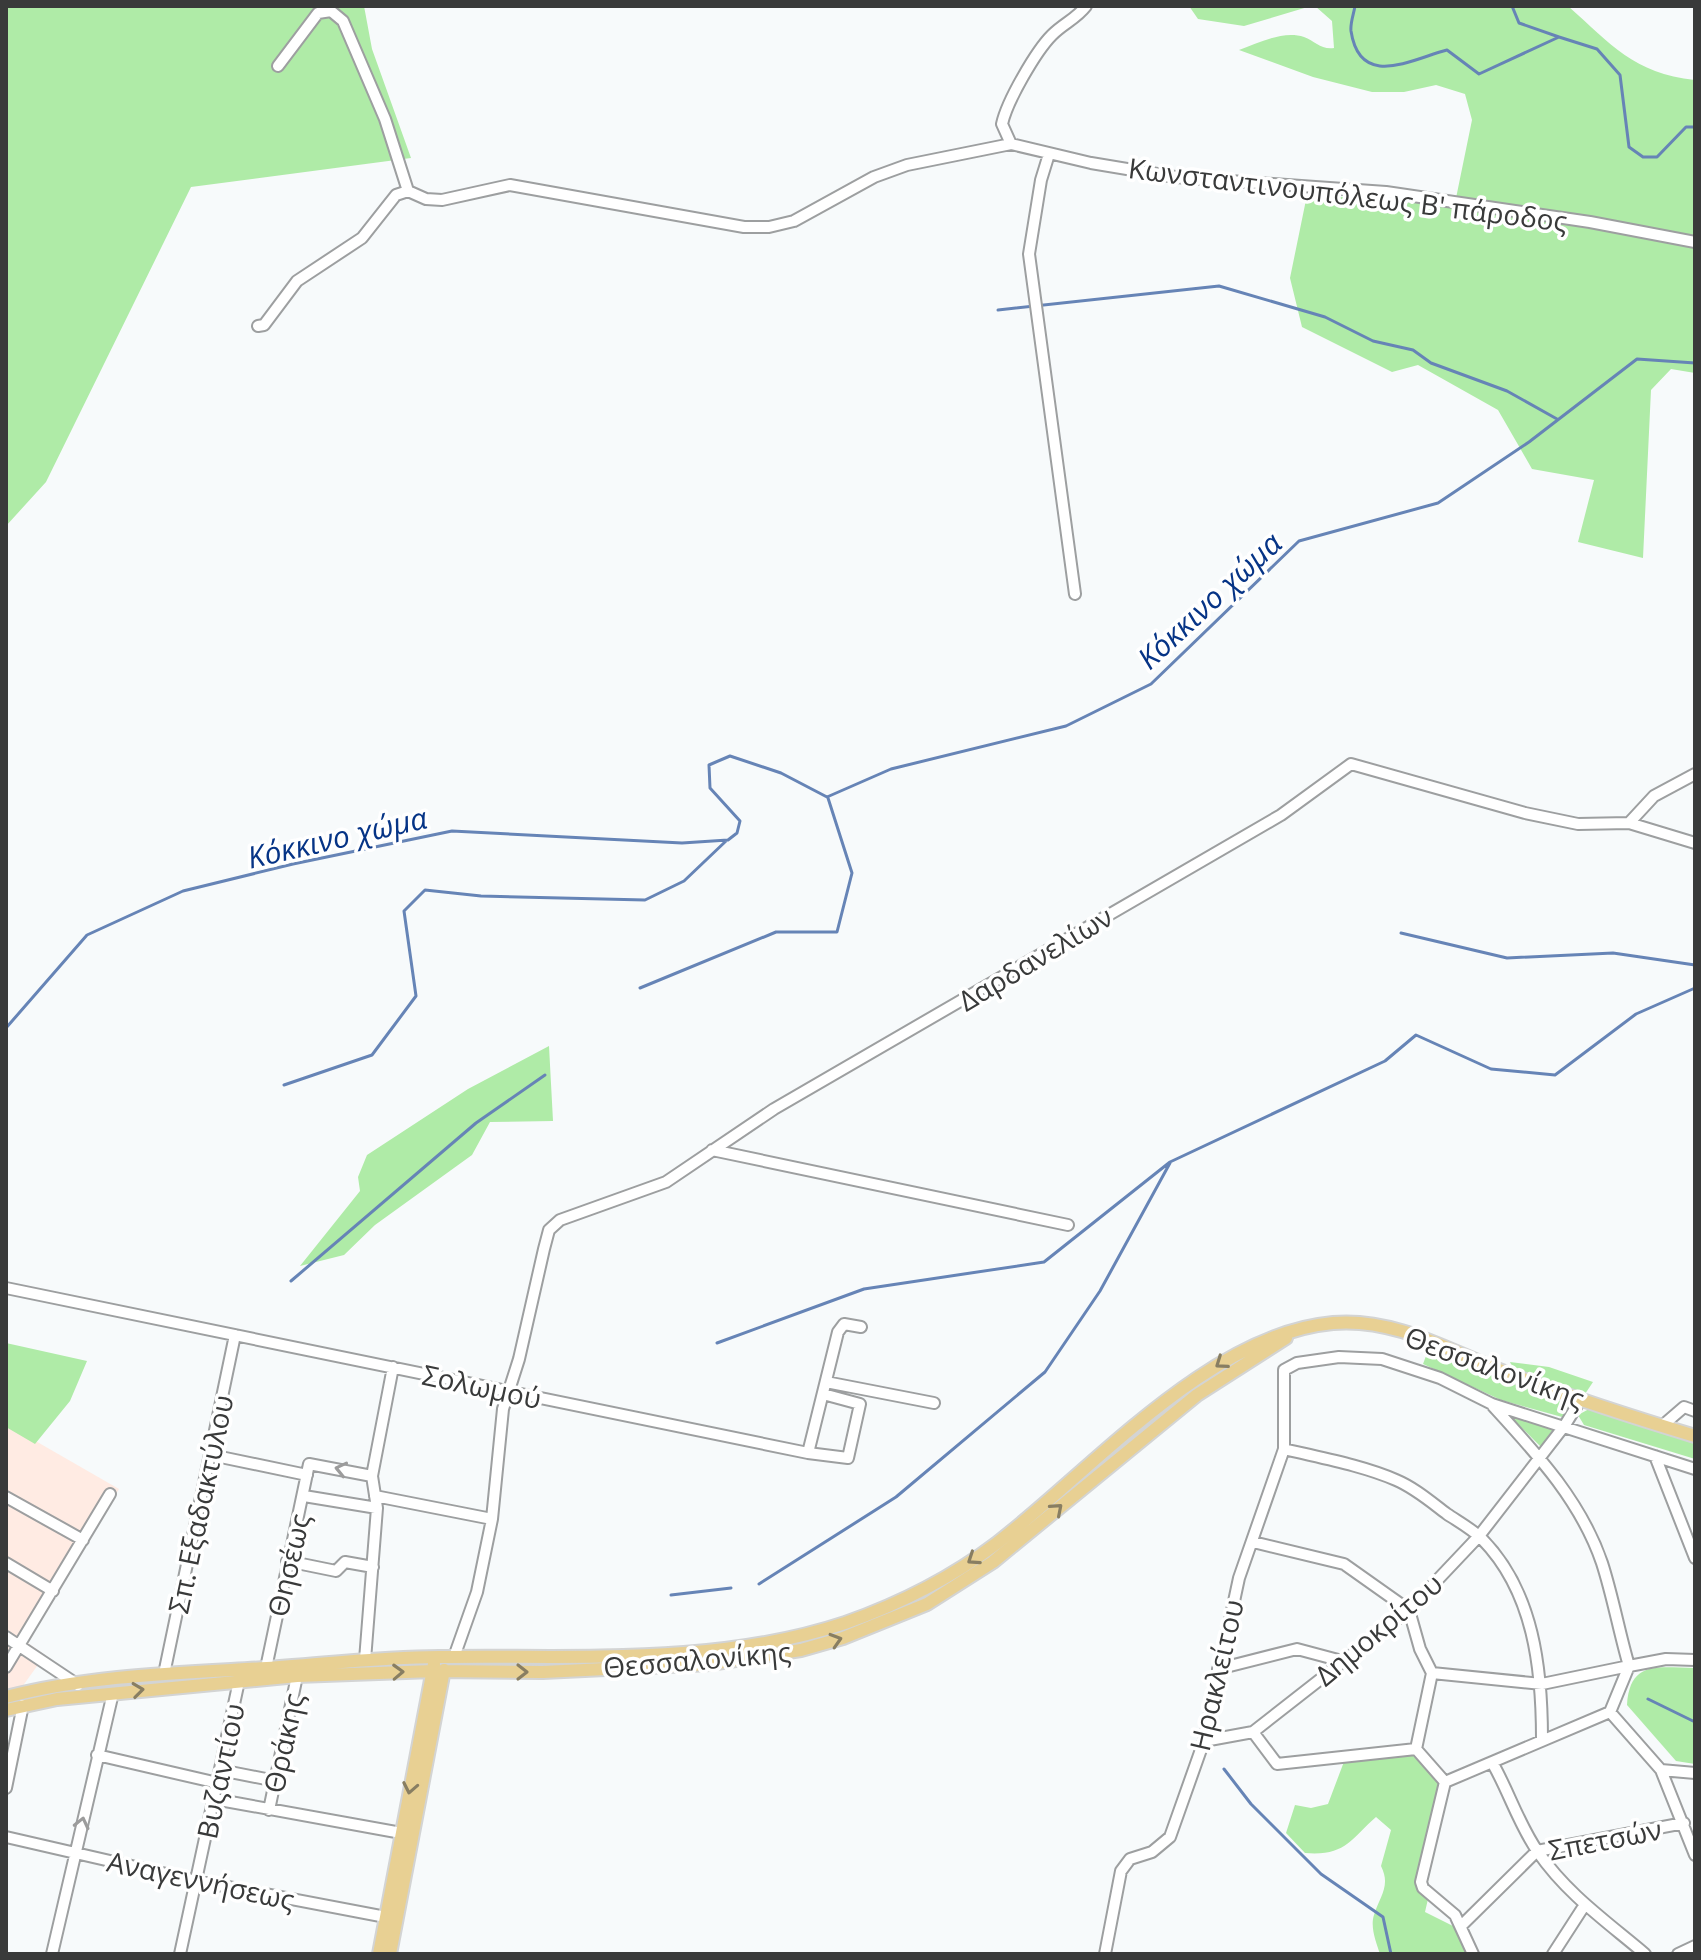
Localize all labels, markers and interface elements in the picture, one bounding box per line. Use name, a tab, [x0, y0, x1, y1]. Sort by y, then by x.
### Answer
street label: Κωνσταντινουπόλεως Β' πάροδος	[1126, 148, 1570, 240]
water label: Κόκκινο χώμα	[1128, 523, 1290, 677]
water label: Κόκκινο χώμα	[243, 796, 431, 878]
street label: Δαρδανελίων	[951, 897, 1119, 1019]
street label: Θεσσαλονίκης	[1400, 1317, 1590, 1417]
one-way arrow	[1215, 1353, 1229, 1368]
street label: Σολωμού	[419, 1355, 545, 1417]
street label: Σπ. Εξαδακτύλου	[158, 1391, 242, 1617]
one-way arrow	[334, 1461, 348, 1478]
one-way arrow	[1048, 1504, 1063, 1519]
street label: Θησέως	[258, 1510, 318, 1620]
one-way arrow	[968, 1549, 982, 1564]
street label: Δημοκρίτου	[1306, 1564, 1450, 1694]
street label: Ηρακλείτου	[1180, 1596, 1252, 1754]
street label: Θεσσαλονίκης	[602, 1632, 792, 1686]
one-way arrow	[828, 1633, 842, 1649]
one-way arrow	[392, 1663, 405, 1680]
one-way arrow	[516, 1663, 529, 1681]
one-way arrow	[131, 1682, 145, 1699]
street label: Θράκης	[254, 1690, 312, 1796]
street label: Βυζαντίου	[187, 1700, 253, 1842]
one-way arrow	[402, 1781, 419, 1795]
street label: Σπετσών	[1545, 1809, 1665, 1869]
one-way arrow	[72, 1817, 89, 1831]
street label: Αναγεννήσεως	[104, 1842, 298, 1918]

